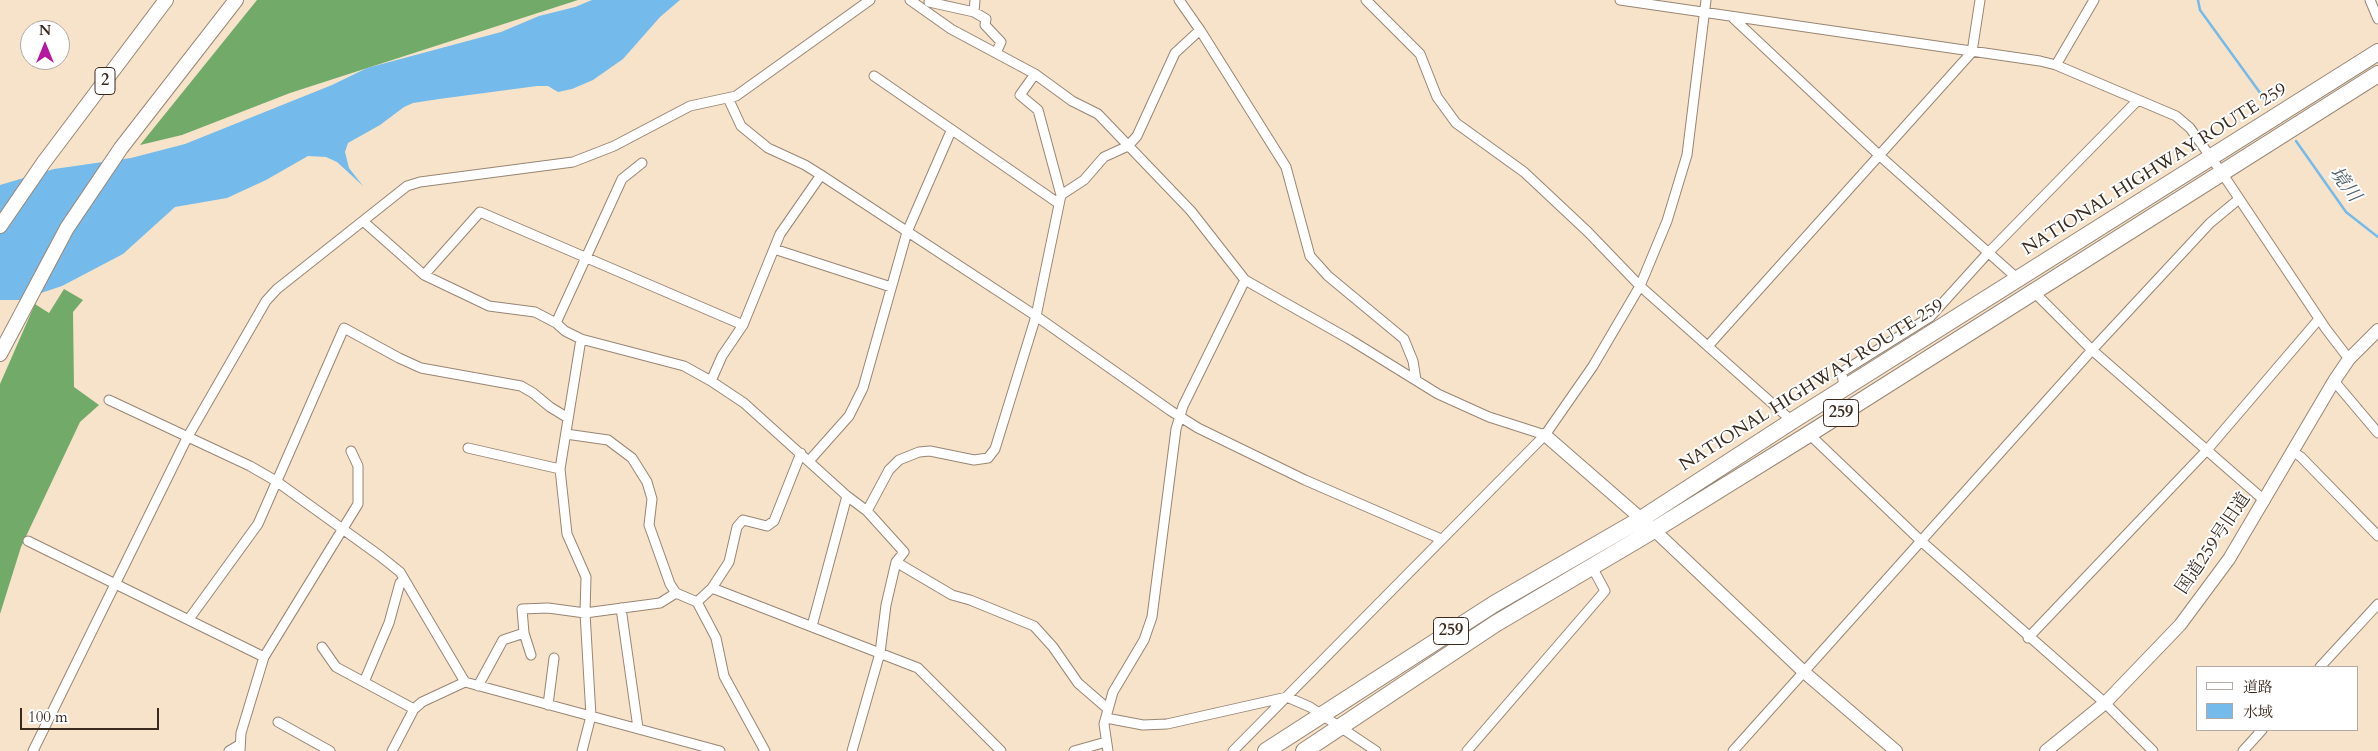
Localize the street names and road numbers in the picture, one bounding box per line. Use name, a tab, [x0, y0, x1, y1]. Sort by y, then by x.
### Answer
road number: 2	[95, 68, 115, 94]
street label: NATIONAL HIGHWAY ROUTE 259	[2019, 79, 2291, 261]
street label: NATIONAL HIGHWAY ROUTE 259	[1676, 295, 1948, 477]
road number: 259	[1824, 399, 1858, 426]
street label: 国道259号旧道	[2172, 489, 2256, 599]
road number: 259	[1434, 618, 1468, 644]

